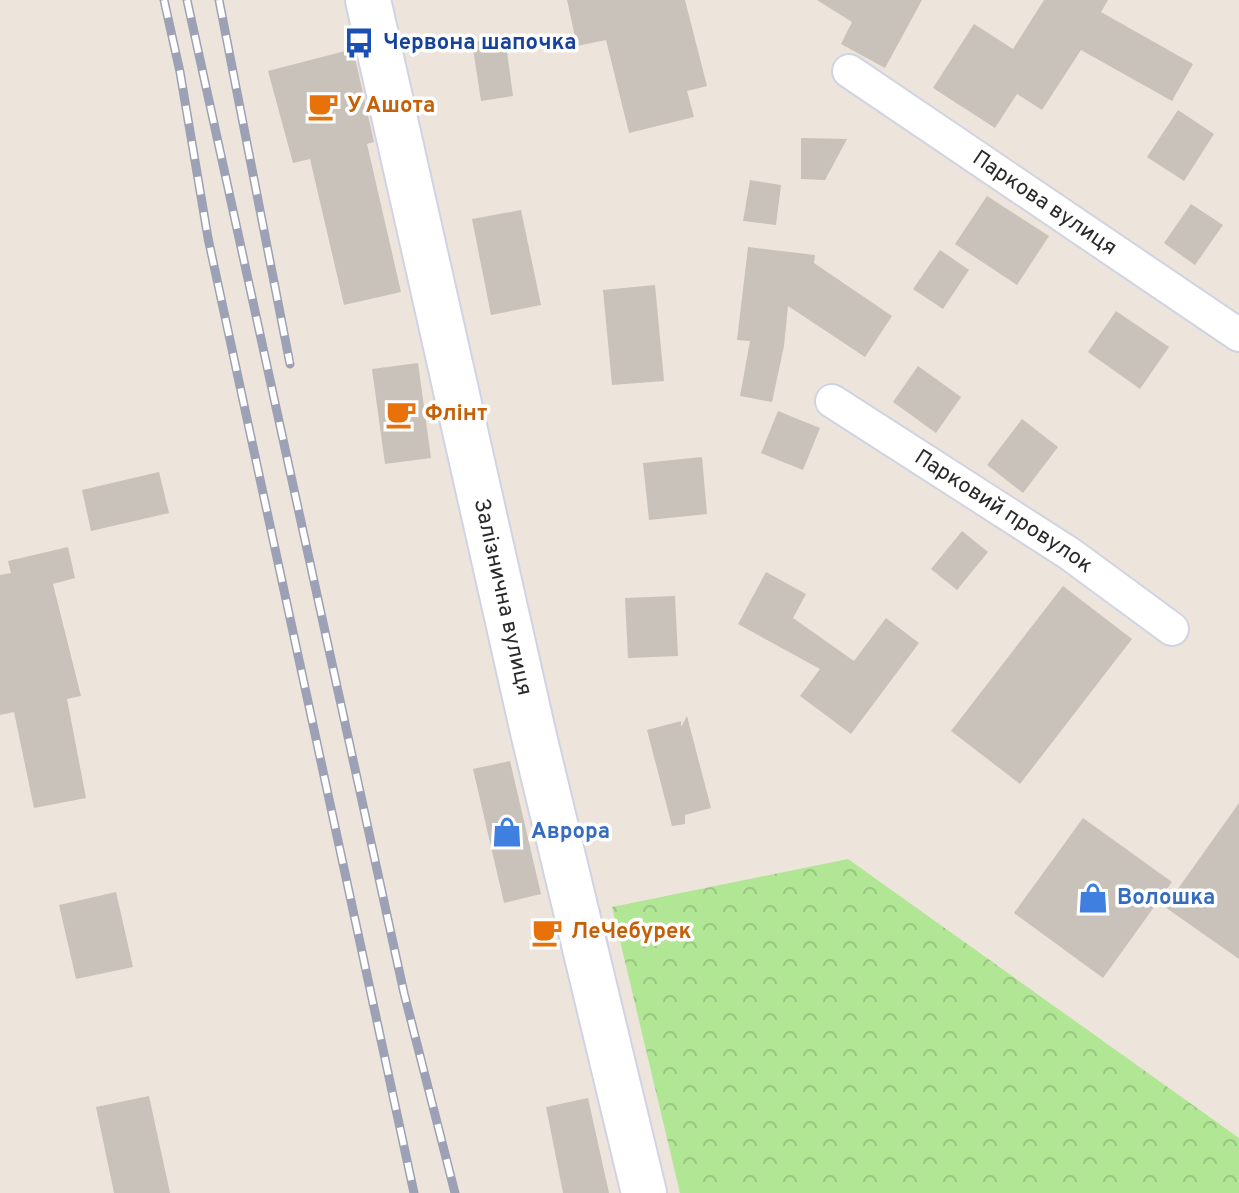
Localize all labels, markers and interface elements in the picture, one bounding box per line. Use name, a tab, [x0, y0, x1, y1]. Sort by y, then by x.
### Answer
bus stop icon: Червона шапочка	[342, 26, 376, 60]
place label: Червона шапочка	[383, 30, 577, 57]
cafe icon: У Ашота	[306, 89, 340, 123]
place label: У Ашота	[347, 93, 435, 120]
street label: Паркова вулиця	[967, 145, 1122, 262]
cafe icon: Флінт	[384, 397, 418, 431]
place label: Флінт	[425, 401, 487, 428]
street label: Парковий провулок	[909, 444, 1098, 579]
street label: Залізнична вулиця	[467, 496, 538, 698]
shop icon: Аврора	[490, 815, 524, 849]
place label: Аврора	[531, 819, 610, 846]
shop icon: Волошка	[1076, 881, 1110, 915]
place label: Волошка	[1117, 885, 1215, 912]
cafe icon: ЛеЧебурек	[530, 915, 564, 949]
place label: ЛеЧебурек	[571, 919, 691, 946]

